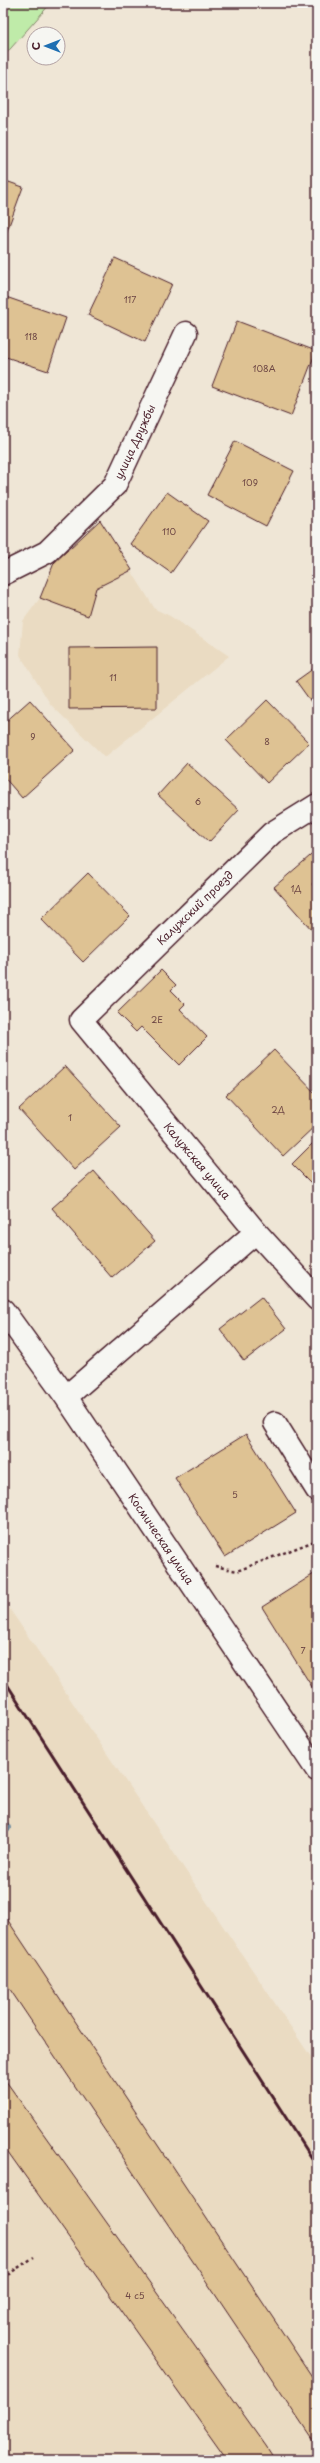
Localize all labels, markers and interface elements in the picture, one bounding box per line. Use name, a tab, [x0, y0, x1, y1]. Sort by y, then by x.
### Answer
north arrow	[26, 26, 66, 66]
text: С	[27, 42, 44, 50]
house number: 117	[124, 292, 136, 306]
house number: 118	[24, 329, 38, 343]
house number: 108А	[252, 361, 276, 375]
street label: улица Дружбы	[110, 402, 159, 482]
house number: 109	[242, 475, 258, 489]
house number: 110	[162, 524, 176, 538]
house number: 11	[109, 670, 117, 684]
house number: 9	[30, 729, 36, 743]
house number: 8	[264, 734, 270, 748]
house number: 6	[195, 794, 201, 808]
street label: Калужский проезд	[152, 866, 237, 949]
house number: 1Д	[290, 881, 302, 895]
house number: 2Е	[151, 1012, 163, 1026]
house number: 2Д	[271, 1102, 285, 1116]
house number: 1	[68, 1110, 72, 1124]
street label: Калужская улица	[160, 1118, 235, 1203]
house number: 5	[232, 1487, 238, 1501]
street label: Космическая улица	[125, 1490, 198, 1588]
house number: 7	[300, 1643, 306, 1657]
house number: 4 с5	[125, 2288, 145, 2302]

